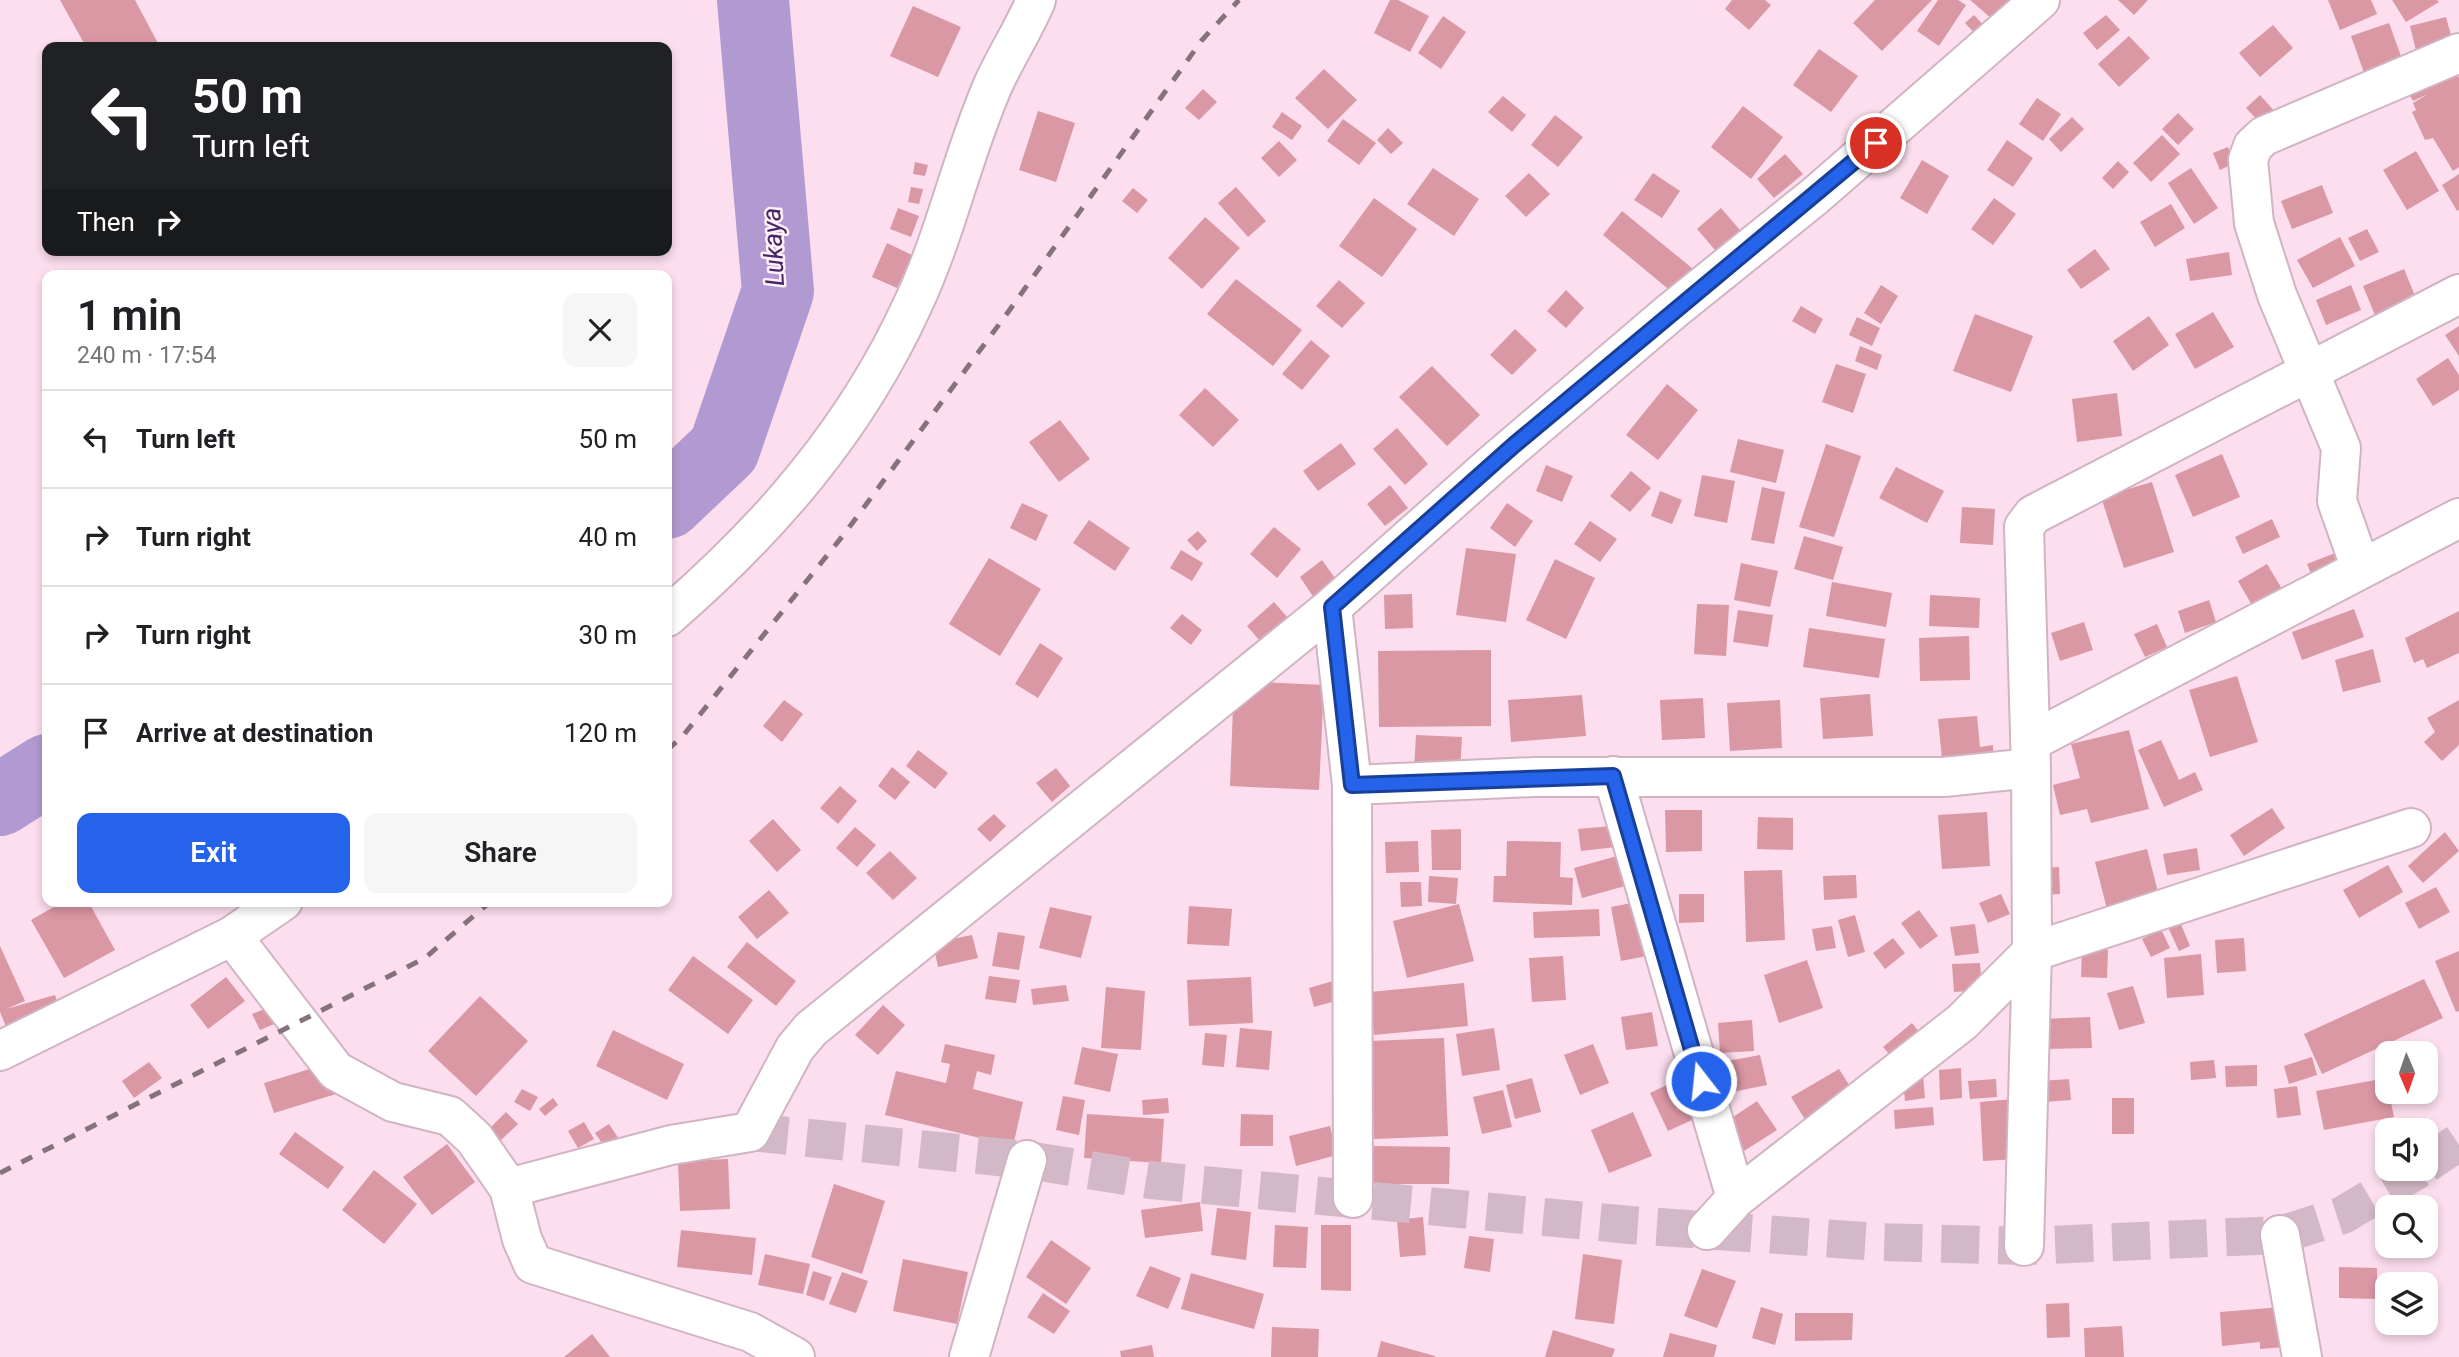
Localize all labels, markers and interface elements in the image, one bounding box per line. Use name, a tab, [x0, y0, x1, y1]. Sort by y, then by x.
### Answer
text: 50 m	[192, 68, 303, 125]
icon: left	[77, 70, 168, 161]
pin	[1846, 113, 1906, 173]
icon: arrive	[1857, 124, 1895, 162]
text: Turn left	[192, 127, 310, 165]
icon: right	[149, 203, 187, 241]
text: Then	[77, 207, 135, 237]
water label: Lukaya	[756, 207, 790, 287]
text: 1 min	[77, 291, 182, 340]
button: close	[563, 293, 637, 367]
text: 240 m · 17:54	[77, 342, 216, 369]
icon: left	[77, 420, 115, 458]
text: Turn left	[136, 424, 235, 454]
text: 50 m	[579, 424, 637, 454]
icon: right	[77, 518, 115, 556]
text: Turn right	[136, 522, 251, 552]
text: 40 m	[579, 522, 637, 552]
icon: right	[77, 616, 115, 654]
text: Turn right	[136, 620, 251, 650]
text: 30 m	[579, 620, 637, 650]
icon: arrive	[77, 714, 115, 752]
text: Arrive at destination	[136, 718, 373, 748]
text: 120 m	[564, 718, 637, 748]
button: Exit	[77, 813, 350, 893]
button: Share	[364, 813, 637, 893]
north arrow	[2375, 1041, 2438, 1104]
map controls	[2375, 1041, 2438, 1335]
position arrow	[1664, 1044, 1738, 1118]
button: sound	[2375, 1118, 2438, 1181]
button: search	[2375, 1195, 2438, 1258]
button: layers	[2375, 1272, 2438, 1335]

